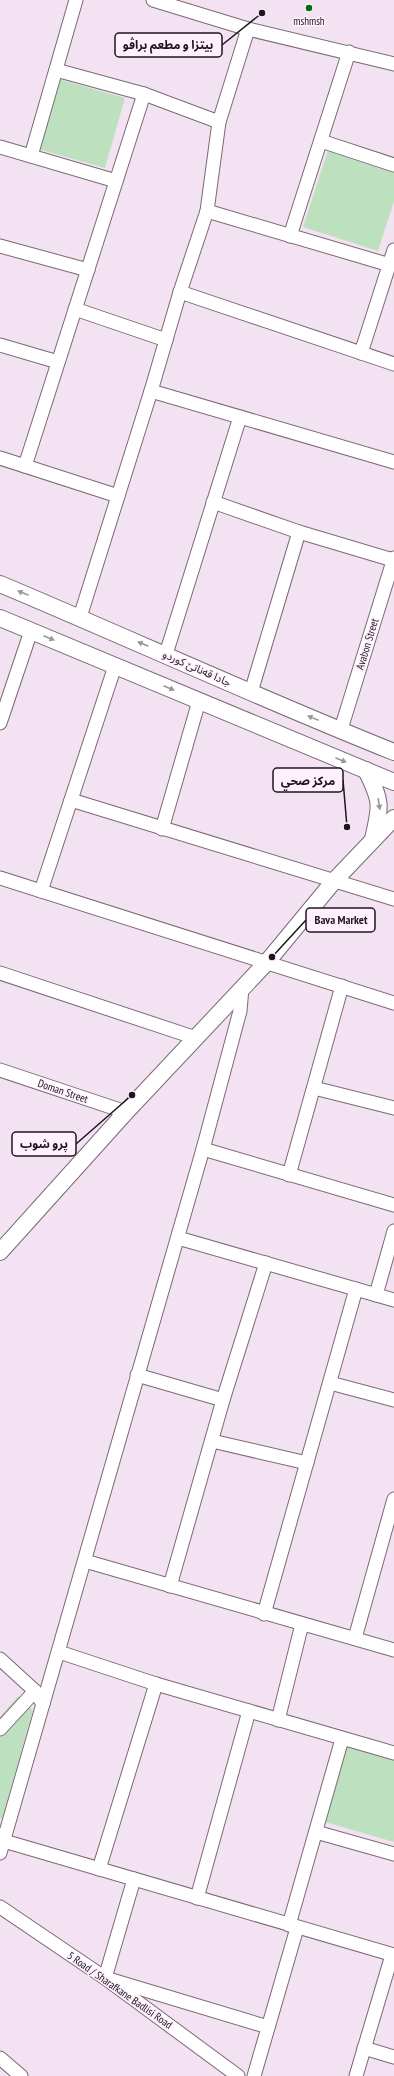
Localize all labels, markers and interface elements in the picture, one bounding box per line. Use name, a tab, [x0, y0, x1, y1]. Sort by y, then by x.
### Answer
marker: mshmsh	[304, 3, 314, 13]
place label: mshmsh	[293, 14, 325, 28]
callout: بيتزا و مطعم براڤو	[115, 33, 222, 57]
text: بيتزا و مطعم براڤو	[123, 37, 213, 54]
one-way arrow	[17, 590, 29, 597]
street label: Avabon Street	[353, 617, 381, 671]
one-way arrow	[43, 636, 55, 642]
one-way arrow	[137, 641, 148, 647]
street label: جادا قەناتێ کوردو	[161, 647, 234, 690]
one-way arrow	[163, 686, 175, 692]
one-way arrow	[308, 715, 319, 721]
one-way arrow	[335, 757, 347, 763]
callout: مركز صحي	[273, 768, 343, 792]
text: مركز صحي	[281, 773, 335, 791]
one-way arrow	[376, 798, 382, 810]
callout: Bava Market	[306, 908, 375, 932]
text: Bava Market	[315, 912, 368, 927]
street label: Doman Street	[36, 1076, 90, 1106]
callout: پرو شوب	[12, 1132, 76, 1156]
text: پرو شوب	[20, 1136, 68, 1153]
street label: 5 Road / Sharafkane Badlisi Road	[65, 1948, 175, 2032]

